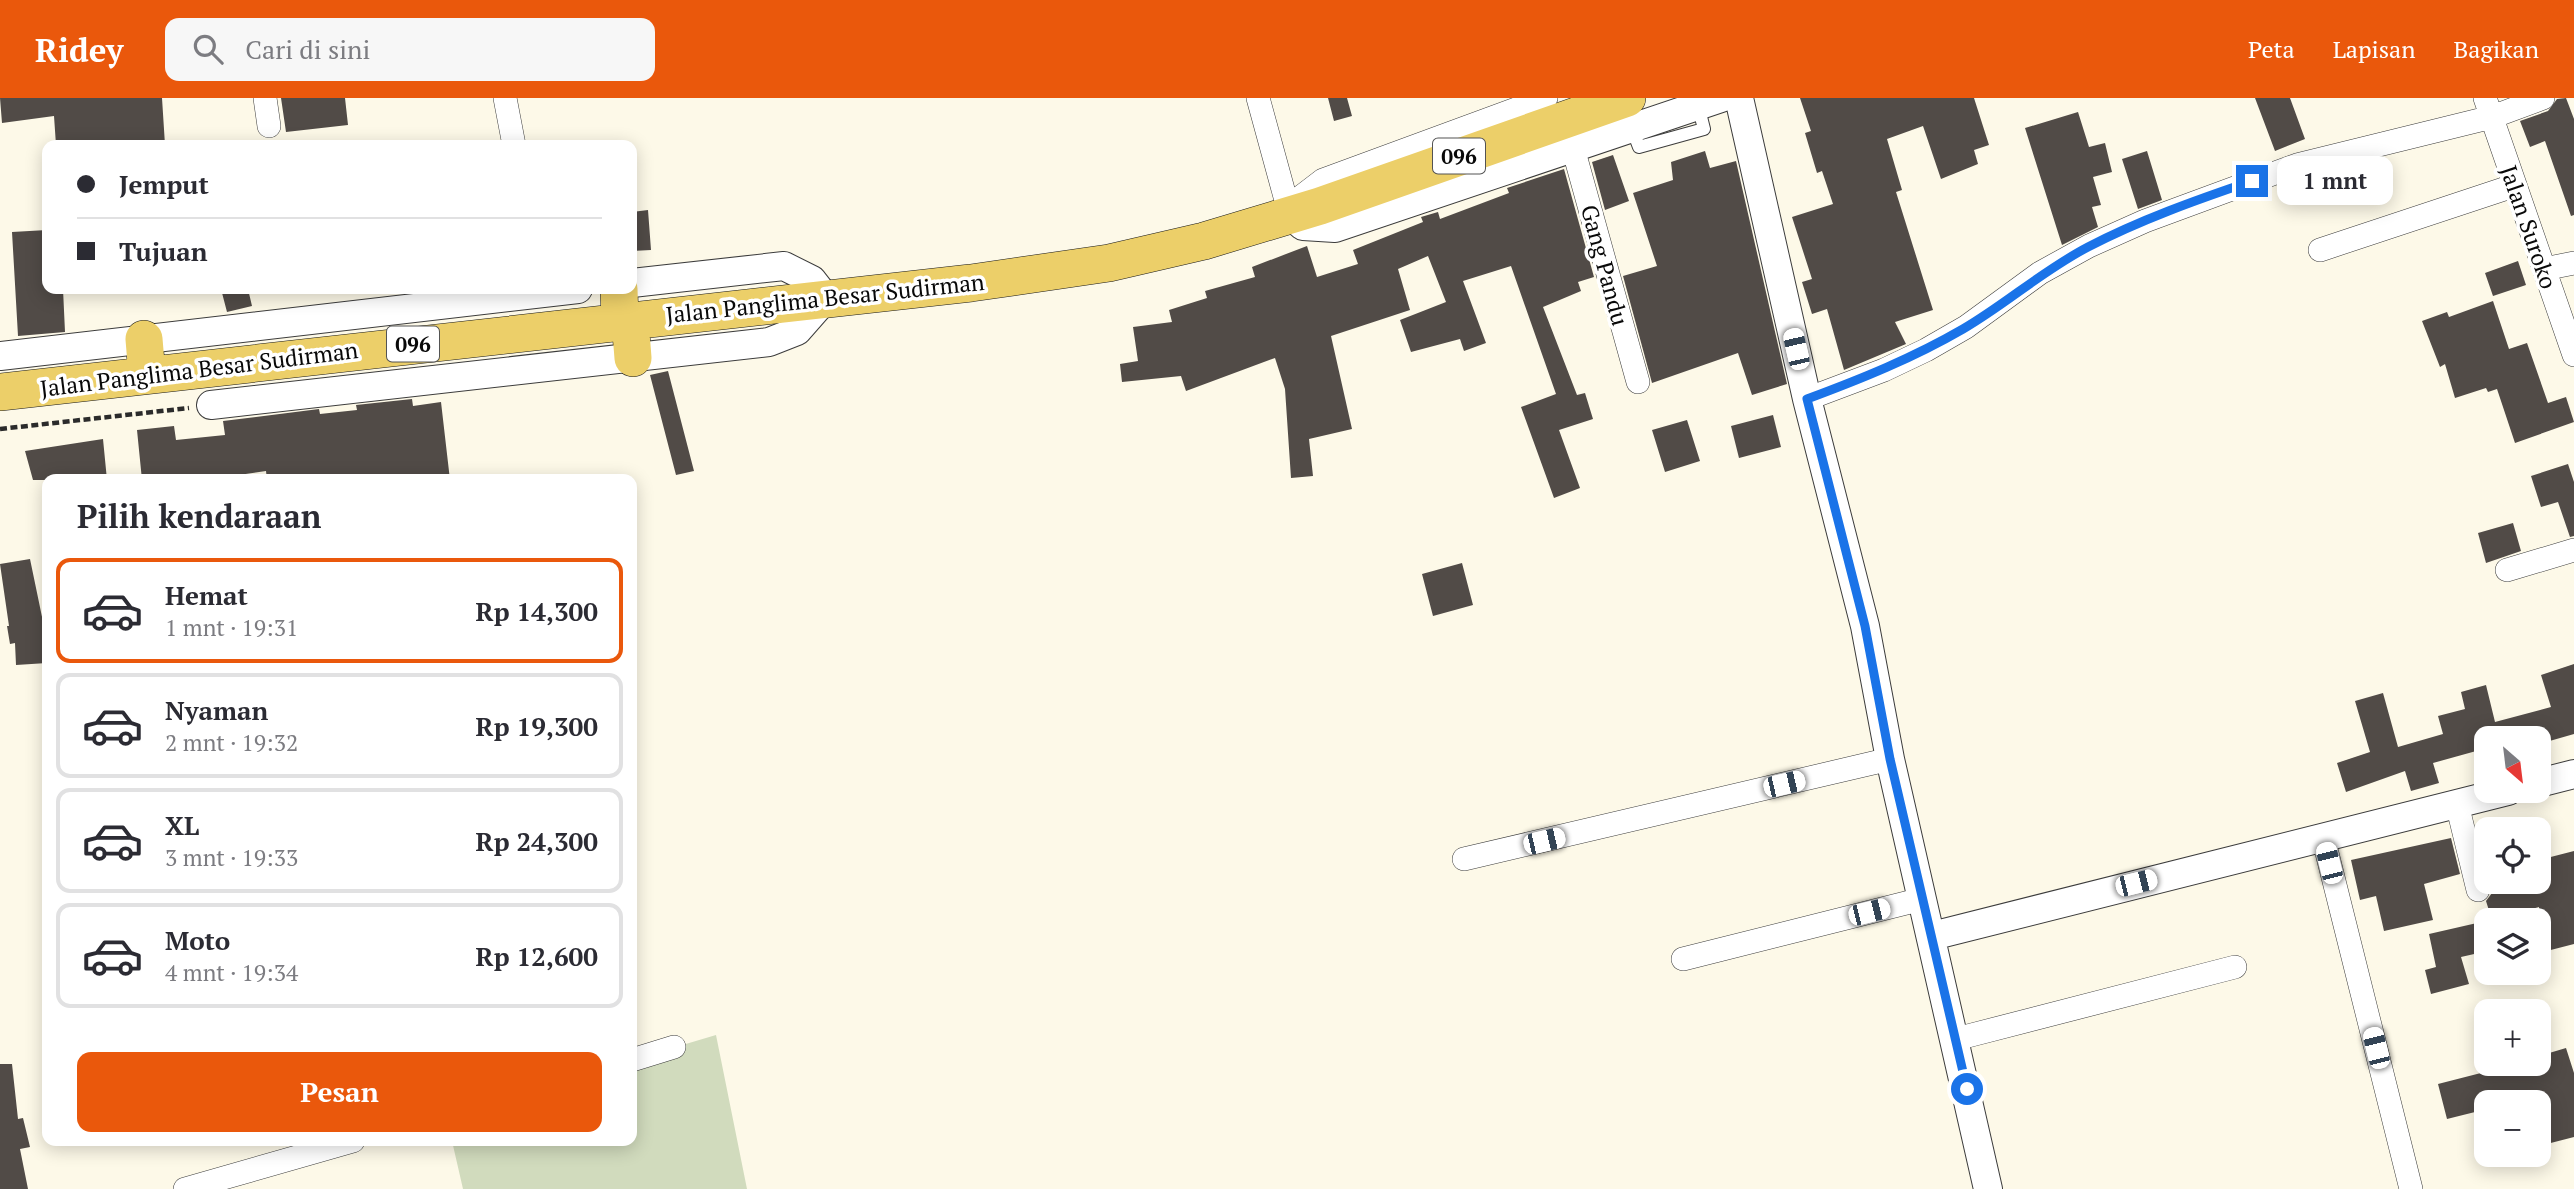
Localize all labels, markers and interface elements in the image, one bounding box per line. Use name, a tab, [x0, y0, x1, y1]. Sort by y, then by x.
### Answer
search box	[165, 18, 655, 81]
text: Ridey	[35, 28, 123, 71]
icon: search	[189, 30, 227, 68]
text: Cari di sini	[245, 32, 370, 66]
text: Peta	[2248, 33, 2295, 65]
text: Lapisan	[2333, 33, 2416, 65]
text: Bagikan	[2454, 33, 2539, 65]
road number: 096	[1433, 139, 1485, 174]
callout: 1 mnt	[2276, 156, 2392, 206]
street label: Jalan Suroko	[2493, 161, 2565, 293]
route end	[2236, 165, 2268, 197]
text: 1 mnt	[2303, 165, 2367, 196]
text: Jemput	[119, 167, 209, 201]
street label: Gang Pandu	[1574, 201, 1636, 329]
text: Tujuan	[119, 234, 207, 268]
street label: Jalan Panglima Besar Sudirman	[664, 266, 986, 330]
car	[1782, 326, 1811, 372]
road number: 096	[387, 327, 439, 362]
street label: Jalan Panglima Besar Sudirman	[38, 334, 360, 404]
text: Pilih kendaraan	[77, 495, 321, 537]
text: Hemat	[165, 578, 248, 612]
icon: car	[81, 579, 144, 642]
text: Rp 14,300	[476, 594, 598, 628]
text: 1 mnt · 19:31	[165, 612, 298, 643]
text: Nyaman	[165, 693, 268, 727]
icon: car	[81, 694, 144, 757]
text: Rp 19,300	[476, 709, 598, 743]
north arrow	[2474, 726, 2552, 803]
map controls	[2474, 726, 2551, 1167]
text: 2 mnt · 19:32	[165, 727, 298, 758]
car	[1762, 769, 1807, 799]
text: XL	[165, 808, 199, 842]
icon: car	[81, 809, 144, 872]
button: locate	[2474, 817, 2551, 894]
text: Rp 24,300	[476, 824, 598, 858]
car	[1522, 826, 1567, 856]
car	[2314, 840, 2345, 886]
text: 3 mnt · 19:33	[165, 842, 298, 873]
car	[2114, 868, 2159, 898]
car	[1847, 897, 1892, 927]
button: layers	[2474, 908, 2551, 985]
text: Moto	[165, 923, 230, 957]
icon: car	[81, 924, 144, 987]
text: Rp 12,600	[476, 939, 598, 973]
text: 4 mnt · 19:34	[165, 957, 298, 988]
button: +	[2474, 999, 2551, 1076]
car	[2361, 1025, 2392, 1071]
button: Pesan	[77, 1052, 602, 1132]
route start	[1951, 1073, 1983, 1105]
button: −	[2474, 1090, 2551, 1167]

